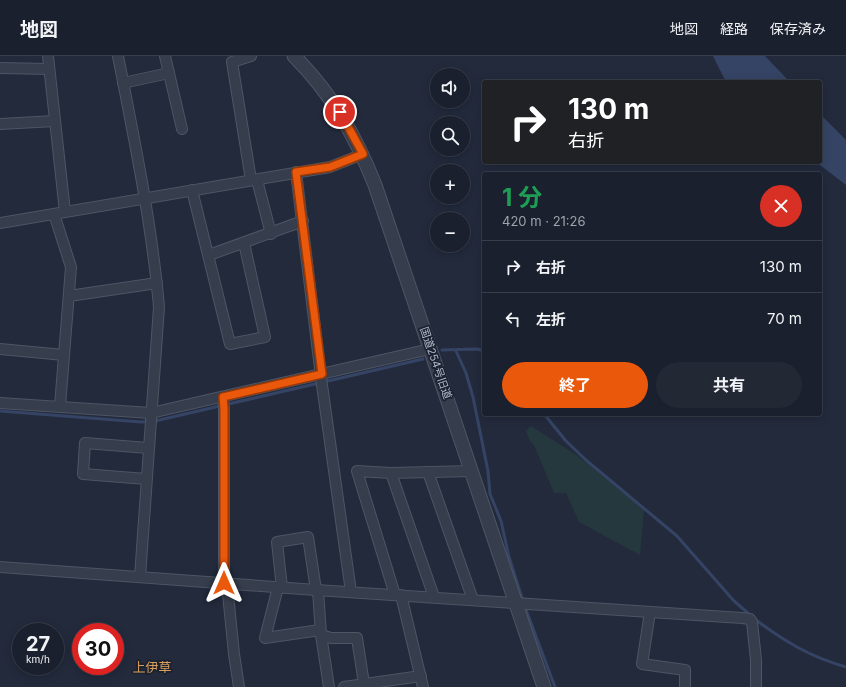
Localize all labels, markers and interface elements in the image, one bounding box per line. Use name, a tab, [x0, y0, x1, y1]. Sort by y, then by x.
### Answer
text: 地図	[20, 18, 58, 41]
text: 地図	[670, 20, 698, 37]
text: 経路	[720, 20, 748, 37]
text: 保存済み	[770, 20, 826, 37]
map controls	[430, 68, 470, 252]
button: sound	[430, 68, 470, 108]
text: 130 m	[568, 92, 649, 126]
pin	[323, 95, 357, 129]
icon: right	[502, 96, 554, 148]
icon: arrive	[329, 101, 351, 123]
button: search	[430, 116, 470, 156]
text: 右折	[568, 130, 604, 151]
button: +	[430, 164, 470, 204]
text: 1 分	[502, 183, 542, 212]
button: close	[760, 185, 802, 227]
button: −	[430, 212, 470, 252]
text: 420 m · 21:26	[502, 213, 586, 229]
icon: right	[502, 256, 524, 278]
text: 130 m	[760, 257, 802, 276]
text: 右折	[536, 258, 566, 277]
icon: left	[502, 308, 524, 330]
text: 70 m	[767, 309, 802, 328]
text: 左折	[536, 310, 566, 329]
street label: 国道254号旧道	[417, 325, 455, 401]
button: 終了	[502, 362, 648, 408]
button: 共有	[656, 362, 802, 408]
position arrow	[203, 562, 245, 604]
speed limit sign: 30	[72, 623, 124, 675]
text: 27	[26, 632, 50, 656]
text: km/h	[26, 653, 50, 665]
district label: 上伊草	[132, 659, 172, 675]

